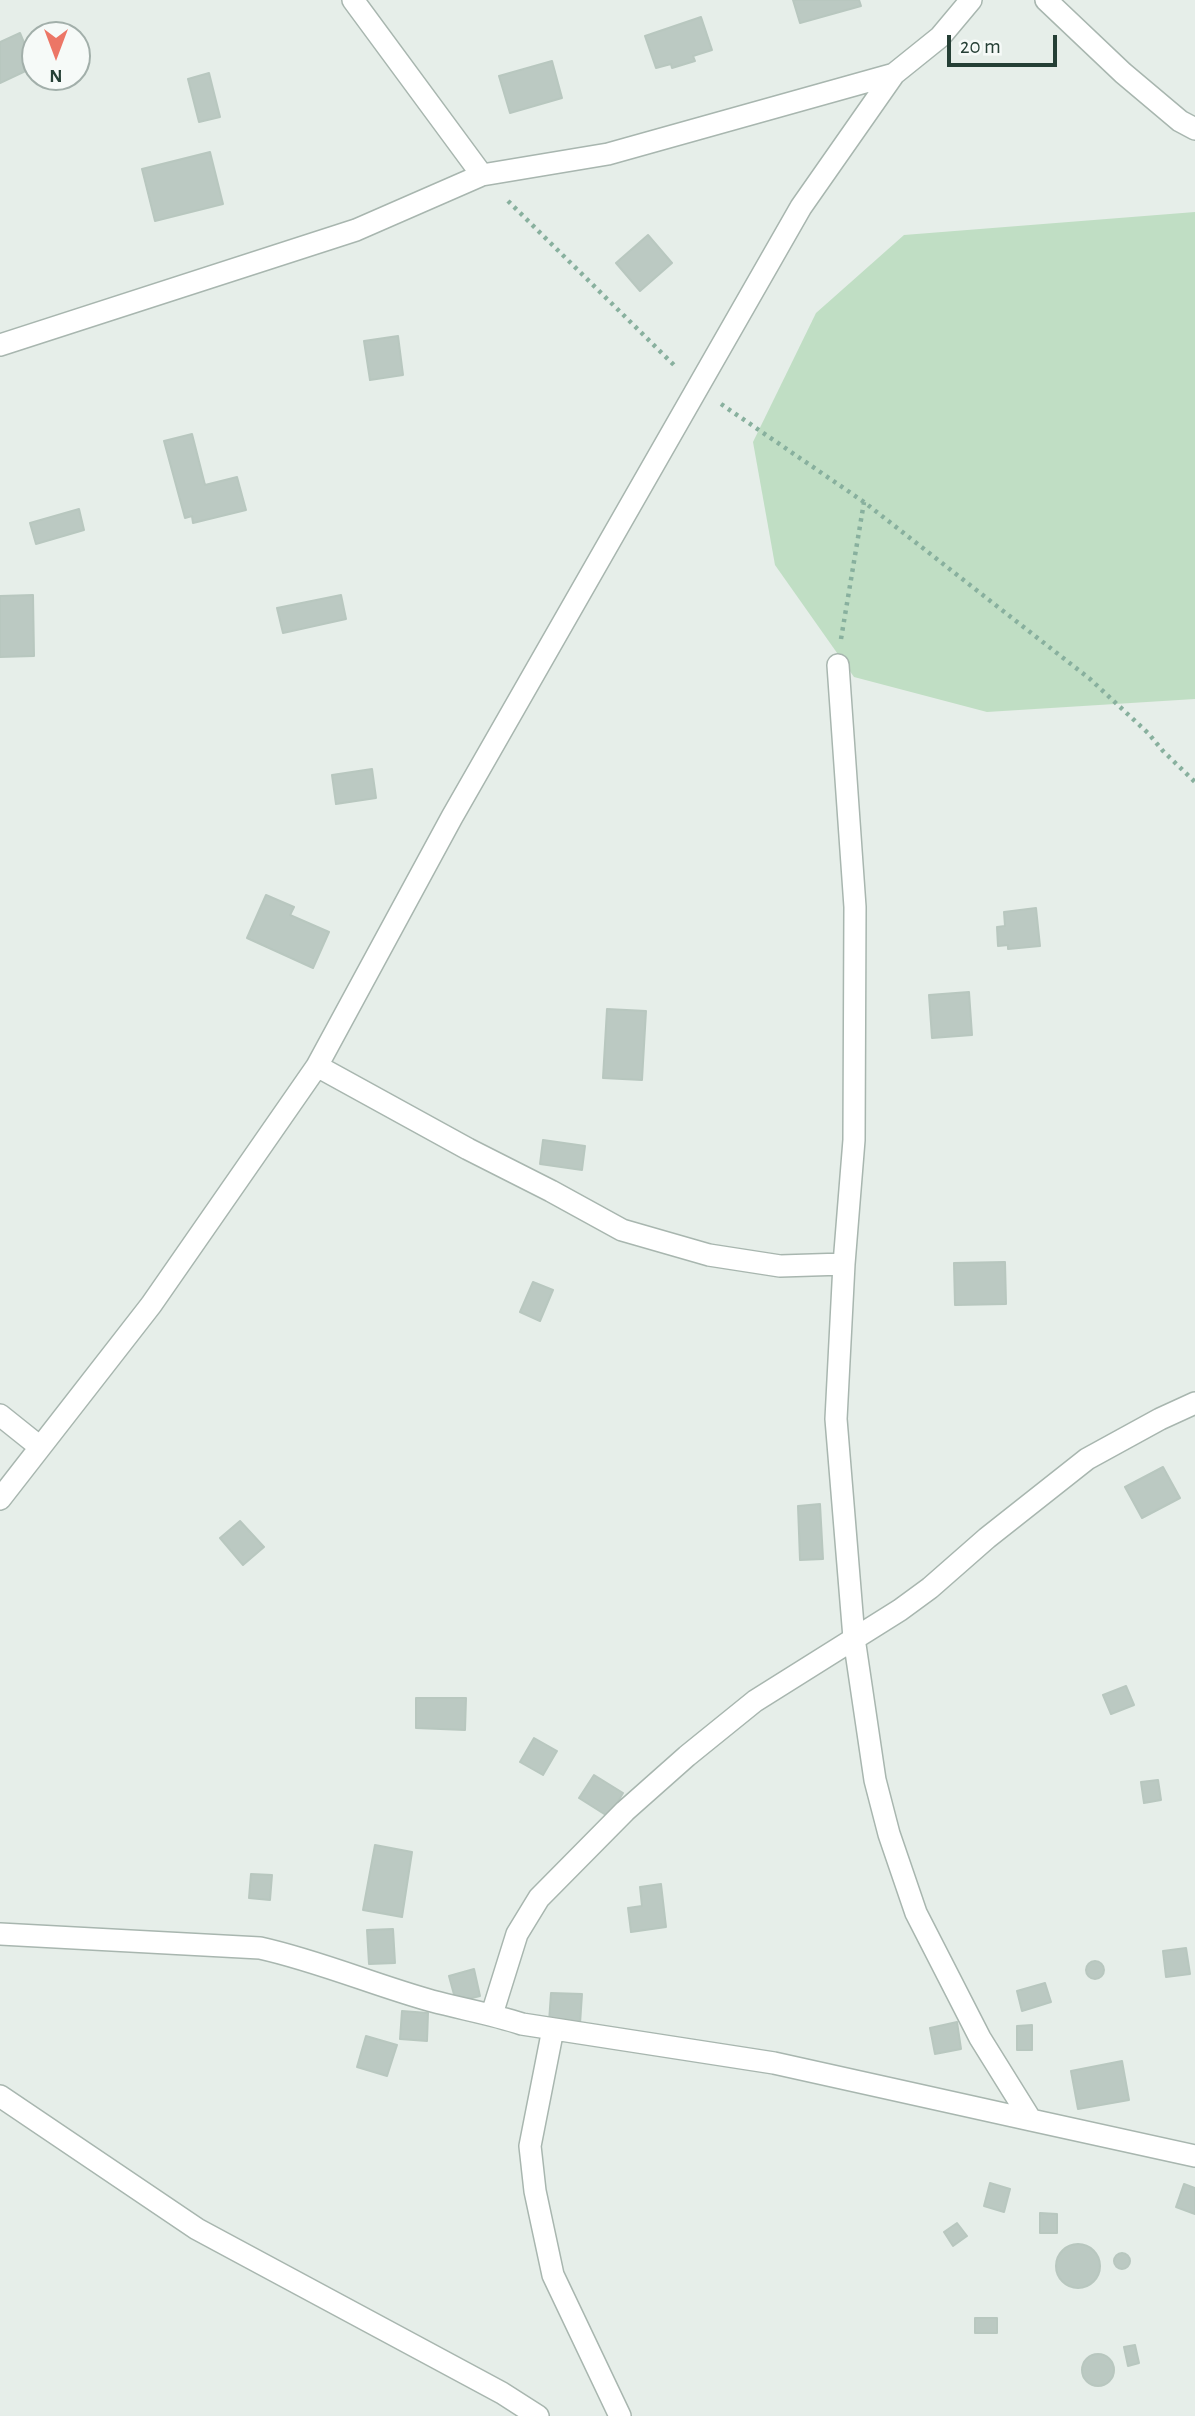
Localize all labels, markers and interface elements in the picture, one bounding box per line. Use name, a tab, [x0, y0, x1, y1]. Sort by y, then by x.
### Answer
north arrow	[21, 21, 91, 91]
scale bar	[950, 21, 1060, 65]
text: 20 m	[960, 36, 1001, 57]
text: N	[49, 66, 63, 85]

